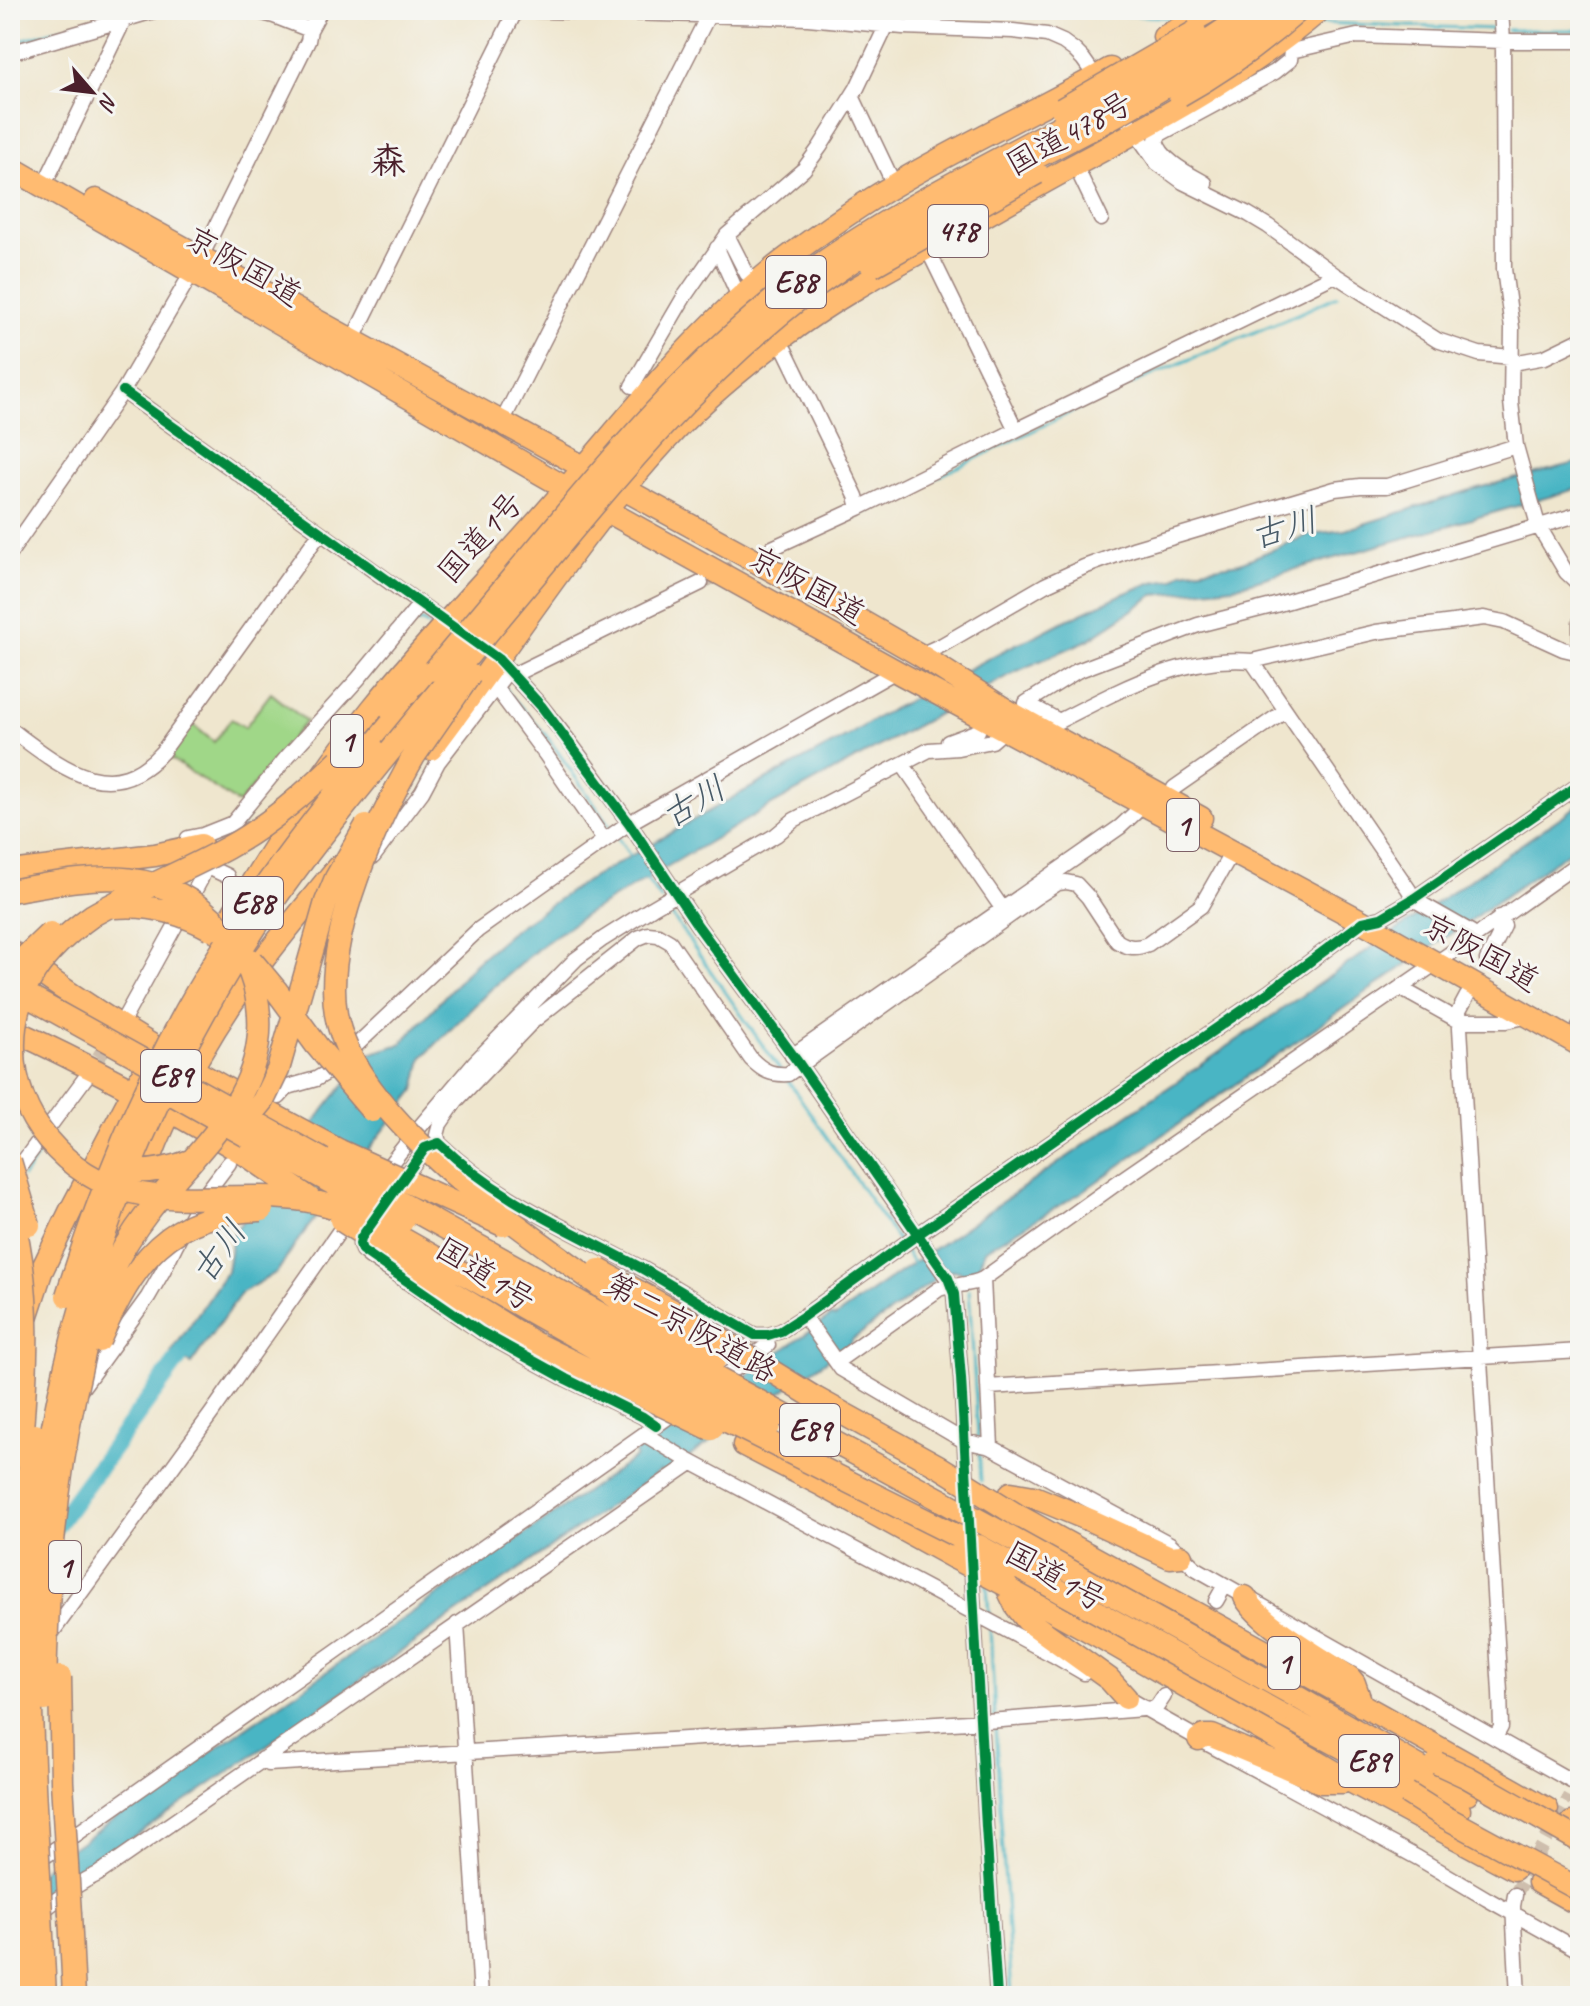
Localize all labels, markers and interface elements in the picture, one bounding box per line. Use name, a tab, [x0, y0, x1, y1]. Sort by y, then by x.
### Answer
north arrow	[52, 52, 132, 132]
street label: 国道478号	[998, 82, 1140, 185]
text: N	[92, 88, 124, 116]
district label: 森	[370, 138, 406, 184]
road number: 478	[928, 205, 988, 257]
street label: 京阪国道	[178, 217, 309, 316]
road number: E88	[766, 256, 826, 308]
street label: 国道1号	[428, 483, 533, 592]
water label: 古川	[1246, 497, 1323, 558]
street label: 京阪国道	[741, 536, 873, 634]
road number: 1	[331, 715, 363, 767]
water label: 古川	[653, 766, 733, 837]
road number: 1	[1167, 799, 1199, 851]
road number: E88	[223, 877, 283, 929]
street label: 京阪国道	[1415, 903, 1547, 1001]
road number: E89	[141, 1050, 201, 1102]
water label: 古川	[181, 1211, 256, 1291]
street label: 国道1号	[428, 1228, 543, 1321]
street label: 第二京阪道路	[597, 1263, 785, 1392]
road number: E89	[780, 1404, 840, 1456]
street label: 国道1号	[998, 1532, 1114, 1621]
road number: 1	[49, 1541, 81, 1593]
road number: 1	[1268, 1637, 1300, 1689]
road number: E89	[1339, 1735, 1399, 1787]

